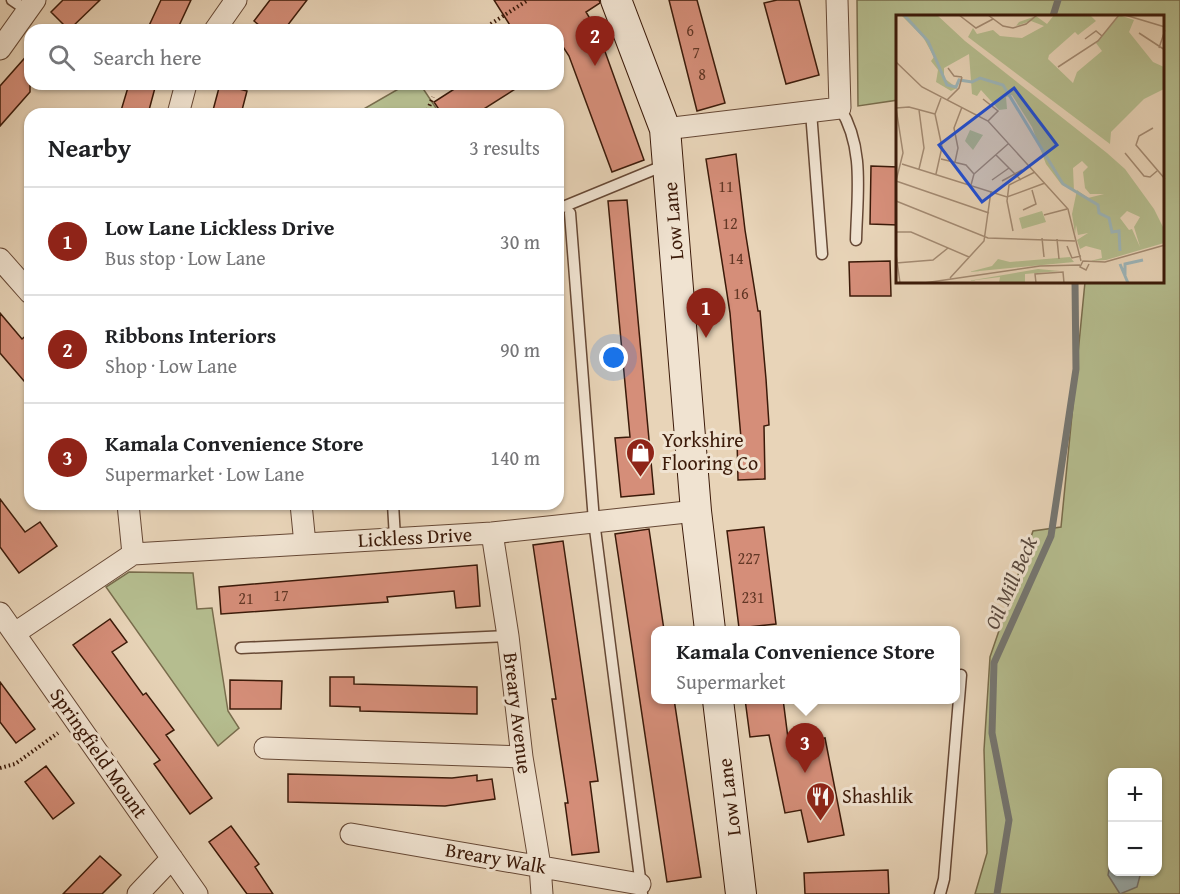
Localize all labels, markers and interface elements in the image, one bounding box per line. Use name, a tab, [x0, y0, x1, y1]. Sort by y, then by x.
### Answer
inset map	[896, 15, 1165, 284]
pin: 2	[576, 16, 614, 66]
house number: 6	[686, 18, 694, 42]
search box	[24, 24, 564, 90]
house number: 7	[692, 40, 700, 64]
icon: search	[45, 41, 78, 74]
text: Search here	[93, 41, 202, 73]
house number: 8	[698, 62, 706, 86]
text: Nearby	[48, 128, 131, 167]
text: 3 results	[469, 133, 540, 162]
house number: 11	[718, 174, 734, 198]
street label: Low Lane	[655, 181, 690, 261]
text: Low Lane Lickless Drive	[105, 211, 335, 243]
house number: 12	[722, 211, 738, 235]
text: 1	[62, 227, 73, 256]
text: 30 m	[500, 227, 540, 256]
text: Bus stop · Low Lane	[105, 243, 266, 272]
house number: 14	[728, 246, 744, 270]
house number: 16	[733, 281, 749, 305]
pin: 1	[686, 288, 726, 338]
text: Ribbons Interiors	[105, 319, 276, 351]
text: 2	[62, 335, 73, 364]
text: 90 m	[500, 335, 540, 364]
your location	[599, 343, 628, 372]
text: Shop · Low Lane	[105, 351, 237, 380]
place label: Yorkshire Flooring Co	[662, 425, 758, 477]
text: Kamala Convenience Store	[105, 427, 364, 459]
shop icon: Yorkshire Flooring Co	[625, 436, 657, 478]
text: 3	[62, 443, 73, 472]
text: 140 m	[490, 443, 540, 472]
text: Supermarket · Low Lane	[105, 459, 304, 488]
street label: Lickless Drive	[357, 519, 473, 554]
water label: Oil Mill Beck	[976, 531, 1045, 634]
house number: 227	[737, 546, 761, 570]
house number: 17	[273, 583, 289, 607]
house number: 231	[741, 585, 765, 609]
house number: 21	[238, 586, 254, 610]
popup	[651, 626, 960, 704]
text: Kamala Convenience Store	[676, 635, 935, 667]
street label: Breary Avenue	[497, 651, 540, 775]
text: Supermarket	[676, 667, 785, 696]
street label: Springfield Mount	[44, 682, 155, 824]
pin: 3	[786, 724, 824, 773]
street label: Low Lane	[709, 757, 748, 838]
map controls	[1108, 768, 1162, 876]
button: +	[1108, 768, 1162, 822]
restaurant icon: Shashlik	[805, 780, 837, 822]
place label: Shashlik	[842, 781, 914, 810]
button: −	[1108, 822, 1162, 876]
street label: Breary Walk	[443, 834, 550, 881]

